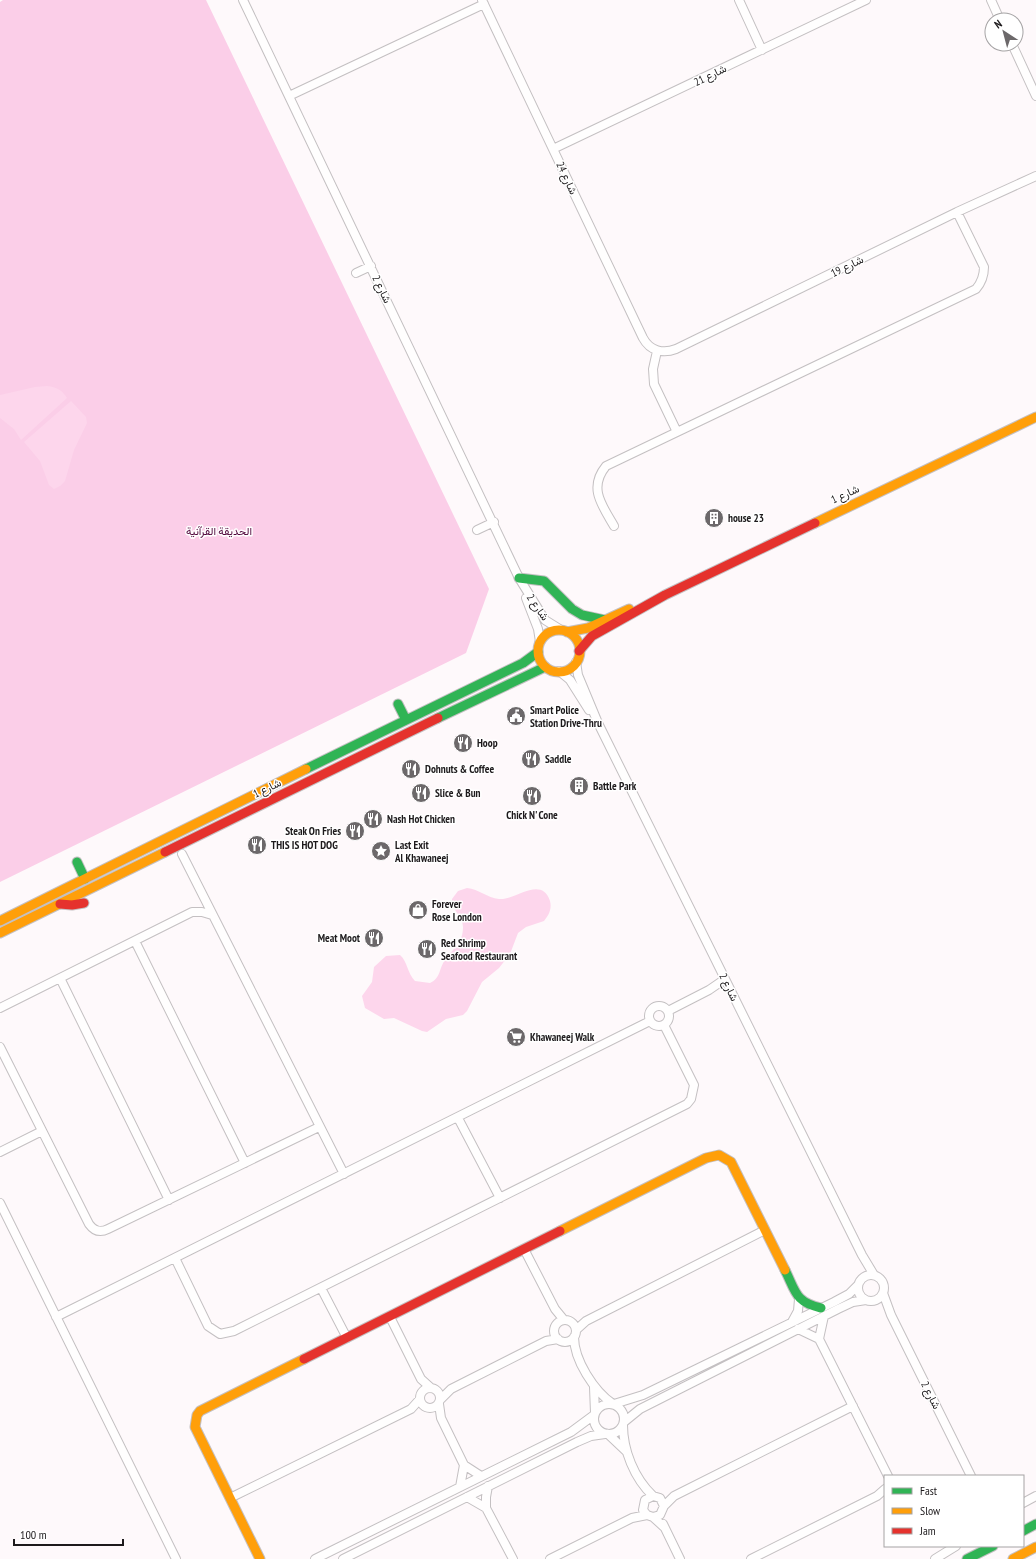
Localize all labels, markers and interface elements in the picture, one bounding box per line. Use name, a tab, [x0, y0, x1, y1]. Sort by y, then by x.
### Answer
north arrow	[984, 12, 1024, 52]
text: N	[992, 16, 1005, 31]
street label: شارع 21	[691, 61, 729, 90]
street label: شارع 24	[552, 159, 581, 197]
street label: شارع 19	[828, 252, 866, 281]
street label: شارع 2	[368, 273, 395, 306]
street label: شارع 1	[829, 481, 862, 507]
building icon: house 23	[703, 507, 725, 529]
place label: house 23	[728, 511, 764, 525]
park label: الحديقة القرآنية	[186, 524, 252, 538]
street label: شارع 2	[523, 591, 552, 624]
place label: Smart Police Station Drive-Thru	[530, 703, 602, 730]
public building icon: Smart Police Station Drive-Thru	[505, 705, 527, 727]
restaurant icon: Hoop	[452, 732, 474, 754]
place label: Hoop	[477, 736, 498, 750]
restaurant icon: Saddle	[520, 748, 542, 770]
place label: Saddle	[545, 752, 572, 766]
restaurant icon: Dohnuts & Coffee	[400, 758, 422, 780]
place label: Dohnuts & Coffee	[425, 762, 494, 776]
street label: شارع 1	[251, 775, 284, 802]
building icon: Battle Park	[568, 775, 590, 797]
place label: Battle Park	[593, 779, 637, 793]
restaurant icon: Slice & Bun	[410, 782, 432, 804]
restaurant icon: Chick N' Cone	[521, 785, 543, 807]
place label: Slice & Bun	[435, 786, 481, 800]
restaurant icon: Nash Hot Chicken	[362, 808, 384, 830]
place label: Chick N' Cone	[506, 808, 558, 822]
place label: Nash Hot Chicken	[387, 812, 455, 826]
restaurant icon: Steak On Fries	[344, 820, 366, 842]
place label: Steak On Fries	[285, 824, 341, 838]
restaurant icon: THIS IS HOT DOG	[246, 834, 268, 856]
place label: THIS IS HOT DOG	[271, 838, 338, 852]
place label: Last Exit Al Khawaneej	[394, 838, 449, 865]
place icon: Last Exit Al Khawaneej	[370, 840, 392, 862]
place label: Forever Rose London	[432, 897, 482, 924]
shop icon: Forever Rose London	[407, 899, 429, 921]
restaurant icon: Meat Moot	[363, 927, 385, 949]
place label: Meat Moot	[318, 931, 361, 945]
place label: Red Shrimp Seafood Restaurant	[441, 936, 518, 963]
restaurant icon: Red Shrimp Seafood Restaurant	[416, 938, 438, 960]
street label: شارع 2	[715, 971, 742, 1004]
supermarket icon: Khawaneej Walk	[505, 1026, 527, 1048]
place label: Khawaneej Walk	[530, 1030, 595, 1044]
street label: شارع 2	[917, 1379, 944, 1412]
legend	[884, 1475, 1024, 1547]
text: Fast	[920, 1483, 938, 1498]
text: Slow	[920, 1503, 941, 1518]
scale bar	[14, 1521, 123, 1547]
text: Jam	[919, 1523, 936, 1538]
text: 100 m	[20, 1527, 47, 1542]

